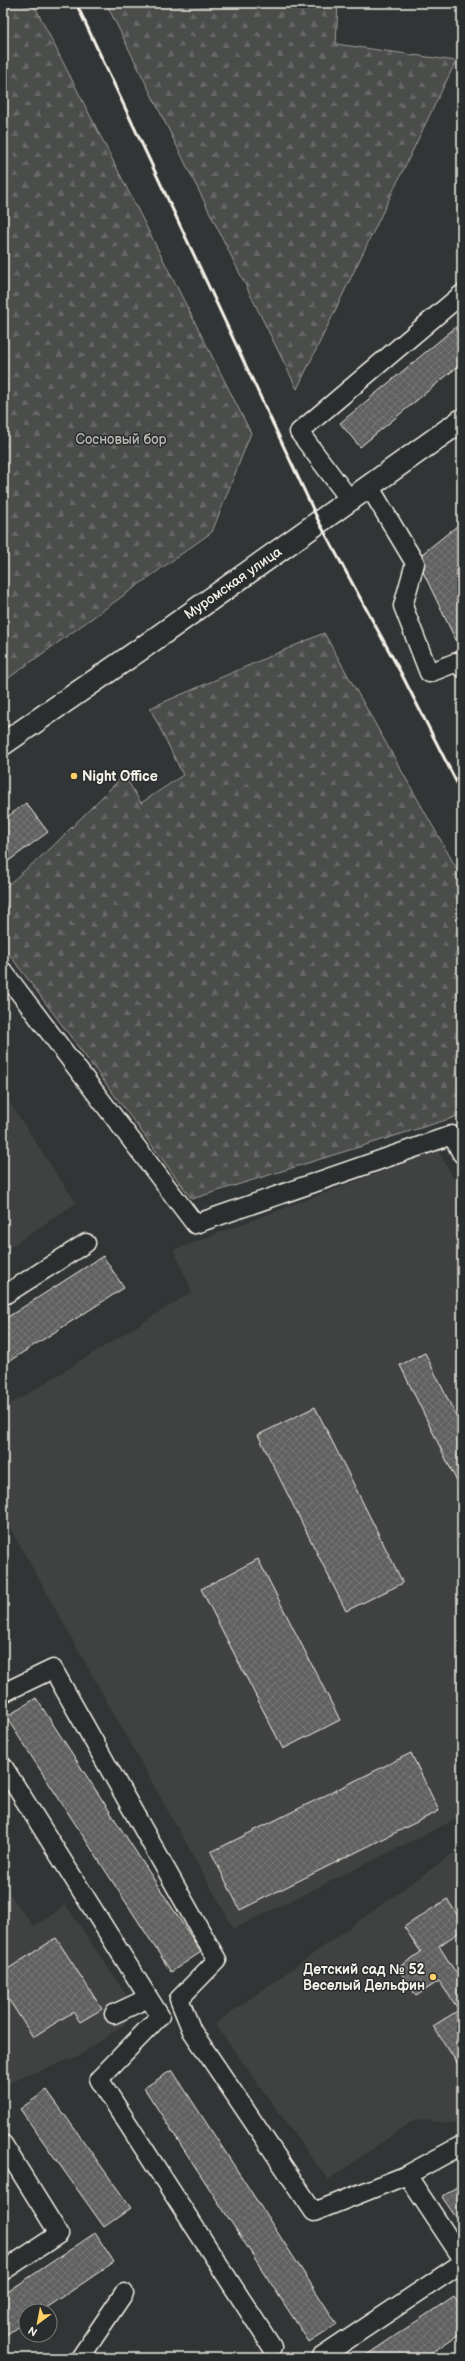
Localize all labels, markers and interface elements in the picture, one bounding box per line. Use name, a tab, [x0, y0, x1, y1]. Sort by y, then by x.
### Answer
park label: Сосновый бор	[76, 431, 167, 448]
street label: Муромская улица	[181, 543, 286, 623]
place label: Night Office	[82, 768, 158, 785]
marker: Night Office	[69, 771, 79, 781]
place label: Детский сад № 52 Веселый Дельфин	[303, 1961, 426, 1994]
marker: Детский сад № 52 Веселый Дельфин	[428, 1972, 438, 1982]
north arrow	[18, 2303, 58, 2343]
text: N	[26, 2323, 40, 2339]

